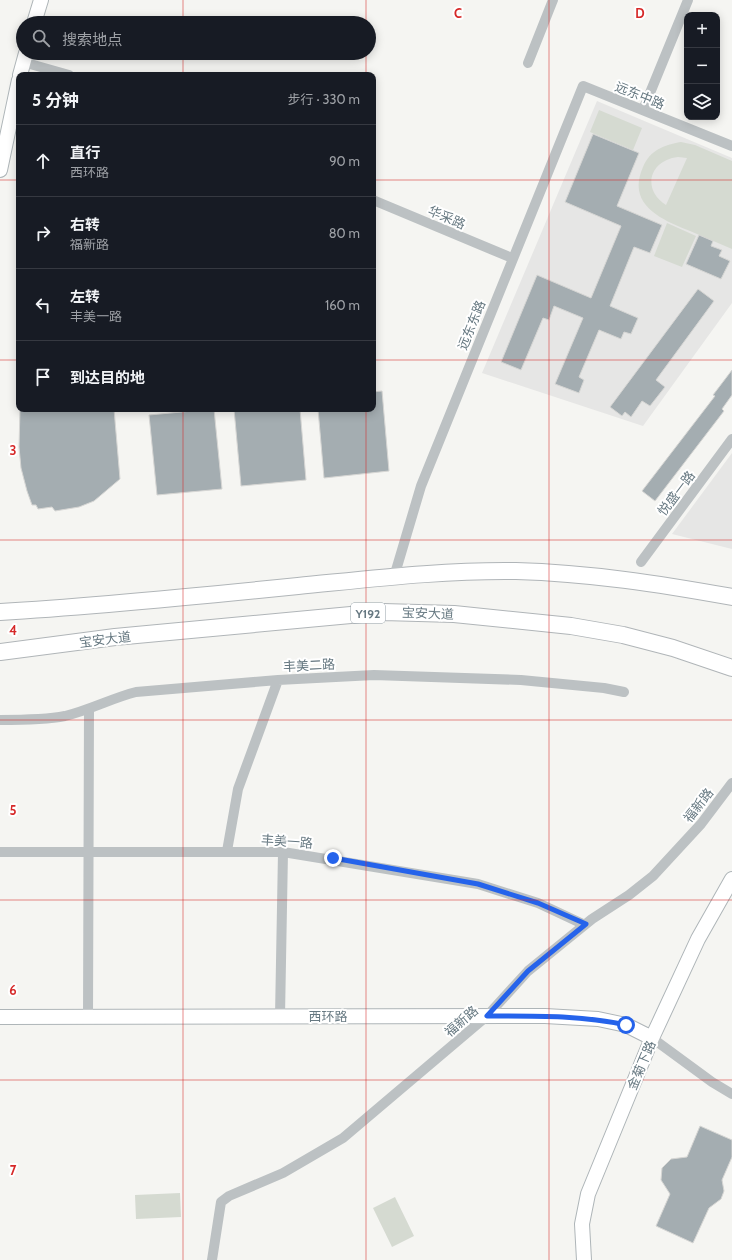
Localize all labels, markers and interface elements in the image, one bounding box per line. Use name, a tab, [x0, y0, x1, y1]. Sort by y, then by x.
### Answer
text: C	[454, 5, 462, 21]
text: D	[635, 5, 645, 21]
map controls	[684, 12, 720, 120]
button: +	[684, 12, 720, 48]
search box	[16, 16, 376, 60]
icon: search	[30, 27, 52, 49]
text: 搜索地点	[62, 31, 122, 49]
button: −	[684, 48, 720, 84]
street label: 远东中路	[613, 78, 667, 112]
button: layers	[684, 84, 720, 120]
text: 5 分钟	[32, 90, 79, 110]
text: 步行 · 330 m	[288, 91, 360, 107]
text: 直行	[70, 144, 100, 162]
icon: ahead	[32, 150, 54, 172]
text: 90 m	[329, 153, 360, 169]
text: 西环路	[70, 164, 109, 180]
street label: 华采路	[426, 202, 468, 232]
text: 右转	[70, 216, 100, 234]
icon: right	[32, 222, 54, 244]
text: 80 m	[329, 225, 360, 241]
text: 福新路	[70, 236, 109, 252]
text: 左转	[70, 288, 100, 306]
icon: left	[32, 294, 54, 316]
text: 160 m	[325, 297, 360, 313]
street label: 远东东路	[454, 298, 488, 352]
text: 丰美一路	[70, 308, 122, 324]
icon: arrive	[32, 366, 54, 388]
text: 到达目的地	[70, 369, 145, 387]
text: 3	[9, 442, 17, 458]
street label: 悦盛一路	[654, 467, 698, 519]
road number: Y192	[351, 603, 385, 623]
street label: 宝安大道	[402, 604, 454, 622]
text: 4	[9, 622, 17, 638]
street label: 宝安大道	[78, 628, 132, 650]
street label: 丰美二路	[283, 656, 335, 674]
street label: 福新路	[680, 785, 716, 825]
text: 5	[10, 802, 17, 818]
street label: 丰美一路	[260, 831, 314, 851]
route end	[324, 849, 342, 867]
text: 6	[9, 982, 17, 998]
street label: 福新路	[441, 1002, 481, 1040]
street label: 西环路	[308, 1008, 348, 1024]
route start	[617, 1016, 635, 1034]
street label: 金菊下路	[623, 1038, 659, 1092]
text: 7	[10, 1162, 17, 1178]

